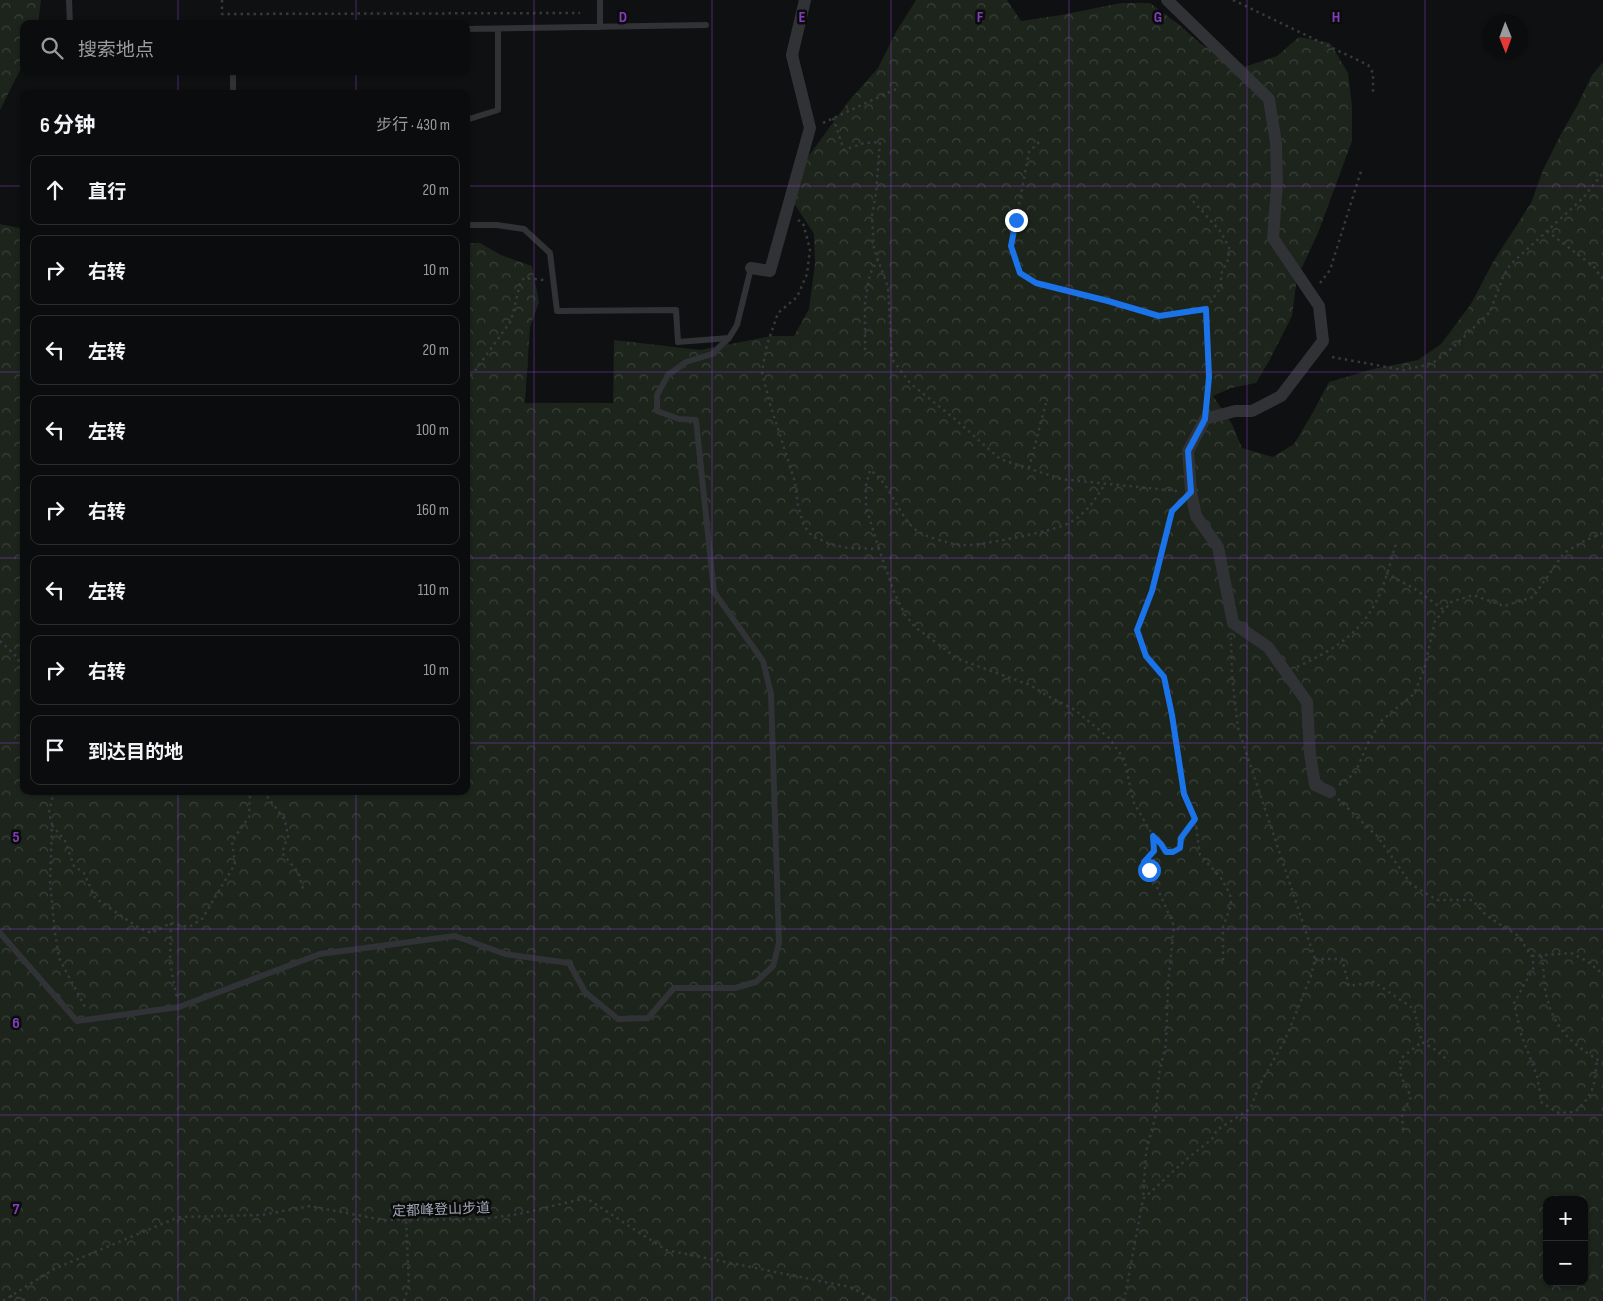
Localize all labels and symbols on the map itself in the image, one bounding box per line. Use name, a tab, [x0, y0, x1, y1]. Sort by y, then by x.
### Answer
text: D	[619, 8, 627, 27]
text: E	[799, 8, 806, 27]
text: F	[977, 8, 984, 27]
text: G	[1154, 8, 1162, 27]
text: H	[1332, 8, 1340, 27]
north arrow	[1483, 15, 1528, 60]
route end	[1005, 209, 1028, 232]
text: 5	[12, 828, 20, 847]
route start	[1138, 859, 1161, 882]
text: 6	[12, 1014, 20, 1033]
street label: 定都峰登山步道	[392, 1199, 490, 1220]
text: 7	[13, 1200, 20, 1219]

